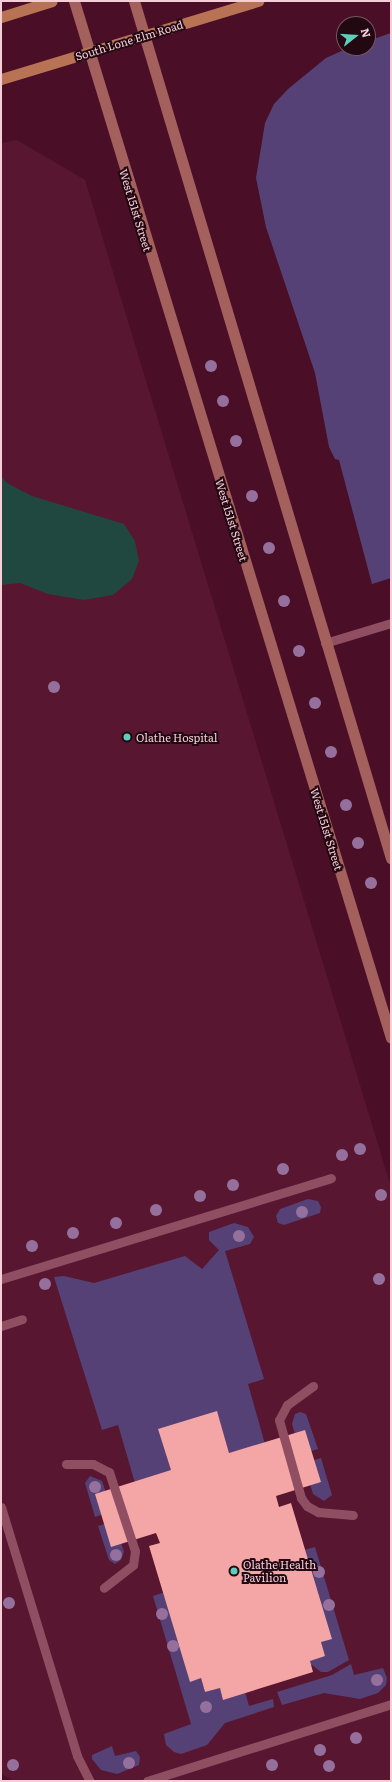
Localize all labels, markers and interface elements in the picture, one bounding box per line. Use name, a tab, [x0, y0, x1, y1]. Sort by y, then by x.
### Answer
north arrow	[336, 16, 376, 56]
street label: South Lone Elm Road	[73, 17, 185, 63]
text: N	[358, 26, 376, 40]
street label: West 151st Street	[117, 167, 155, 253]
street label: West 151st Street	[213, 477, 251, 563]
place label: Olathe Hospital	[136, 730, 218, 744]
marker: Olathe Hospital	[121, 731, 133, 743]
street label: West 151st Street	[308, 786, 346, 872]
place label: Olathe Health Pavilion	[243, 1558, 316, 1584]
marker: Olathe Health Pavilion	[228, 1565, 240, 1577]

